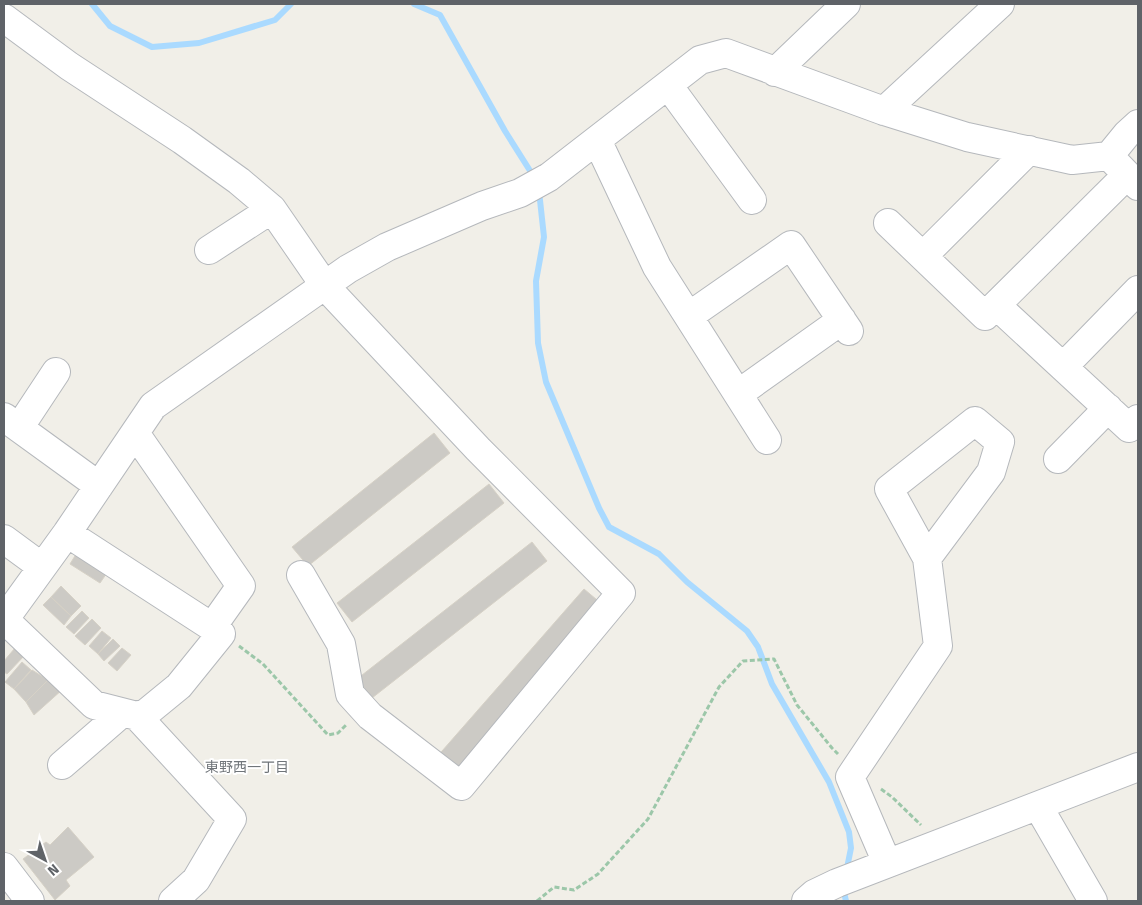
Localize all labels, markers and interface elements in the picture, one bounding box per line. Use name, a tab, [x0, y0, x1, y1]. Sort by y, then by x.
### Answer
district label: 東野西一丁目	[205, 759, 289, 776]
north arrow	[20, 835, 70, 885]
text: N	[44, 860, 62, 879]

